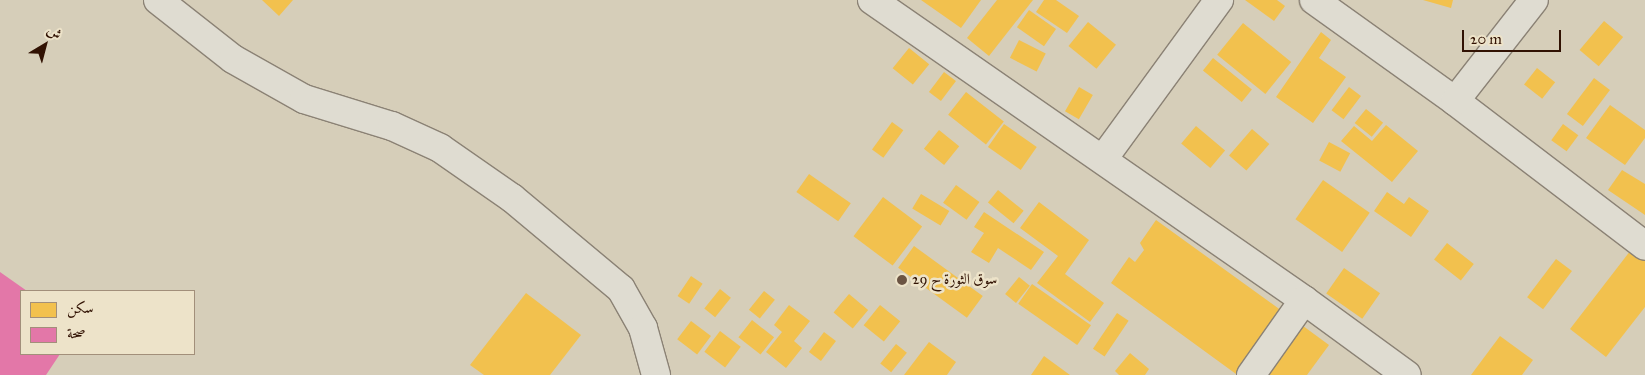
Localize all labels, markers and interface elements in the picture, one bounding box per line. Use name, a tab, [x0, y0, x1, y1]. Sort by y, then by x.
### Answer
north arrow	[20, 20, 70, 70]
scale bar	[1465, 20, 1564, 52]
text: ش	[44, 22, 65, 44]
text: 20 m	[1470, 30, 1502, 48]
place label: سوق الثورة ح 29	[912, 271, 997, 289]
marker: سوق الثورة ح 29	[896, 274, 908, 286]
legend	[20, 290, 195, 355]
text: سكن	[67, 299, 94, 317]
text: صحة	[67, 324, 86, 342]

